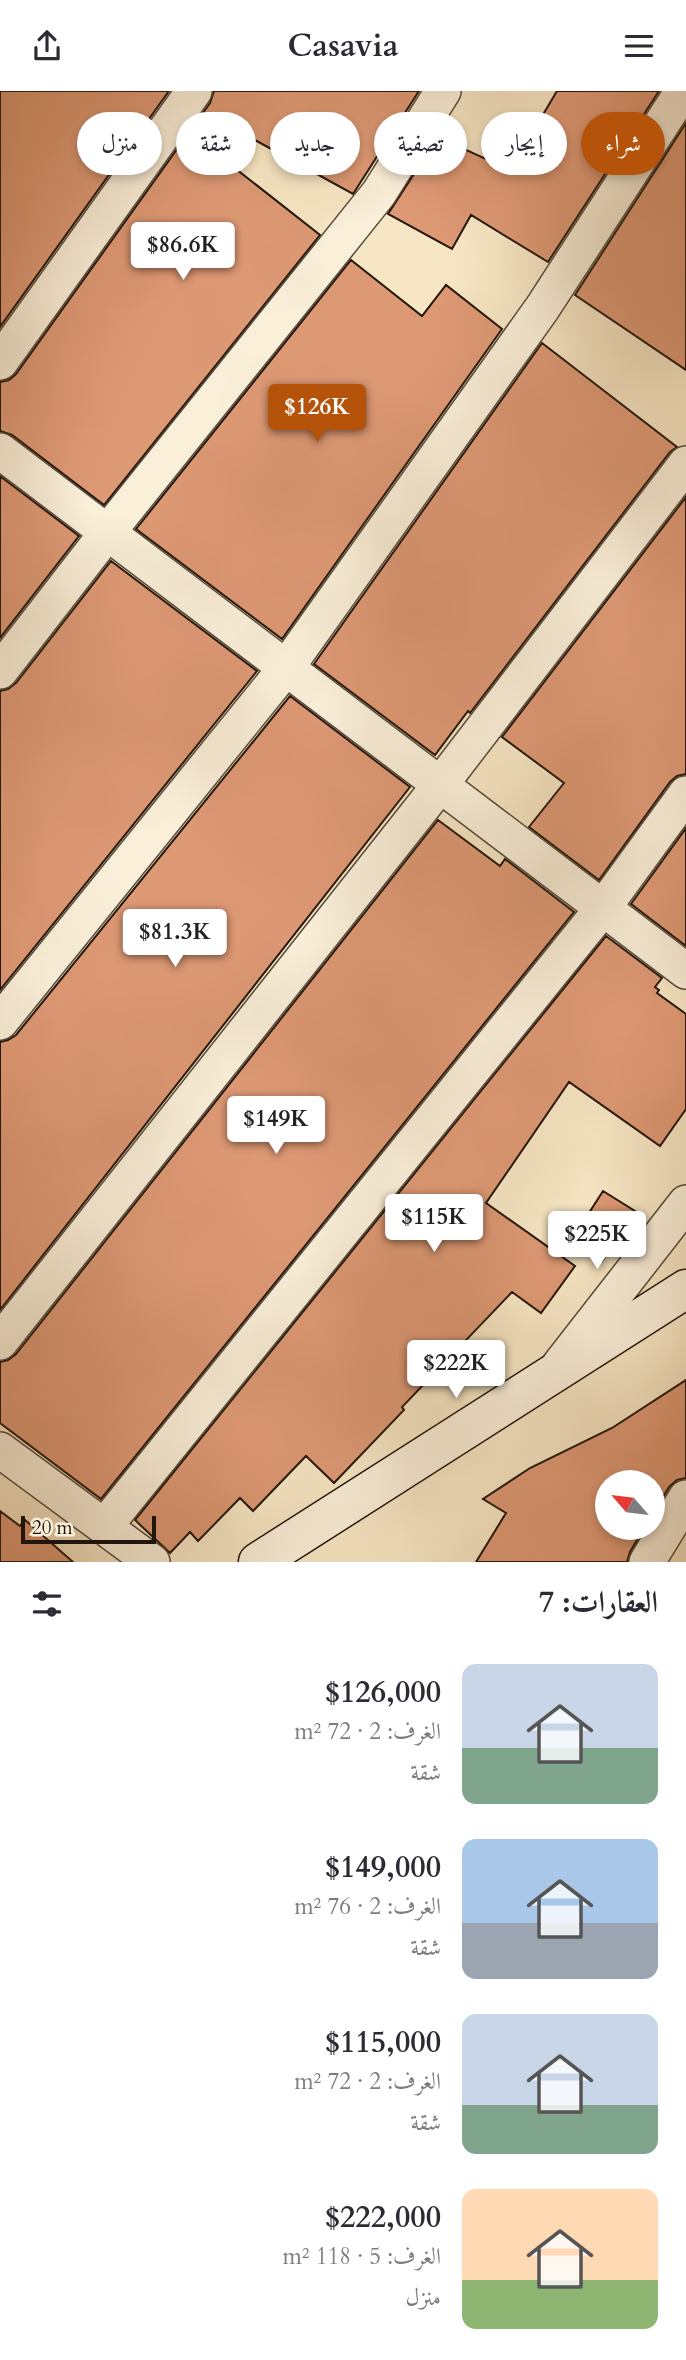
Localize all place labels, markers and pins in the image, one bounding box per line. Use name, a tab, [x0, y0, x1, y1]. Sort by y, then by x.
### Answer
pin: $86.6K	[126, 223, 240, 282]
pin: $126K	[268, 385, 366, 444]
pin: $81.3K	[118, 909, 232, 969]
pin: $149K	[227, 1097, 325, 1156]
pin: $115K	[385, 1195, 483, 1254]
pin: $225K	[548, 1211, 646, 1271]
pin: $222K	[407, 1341, 505, 1400]

